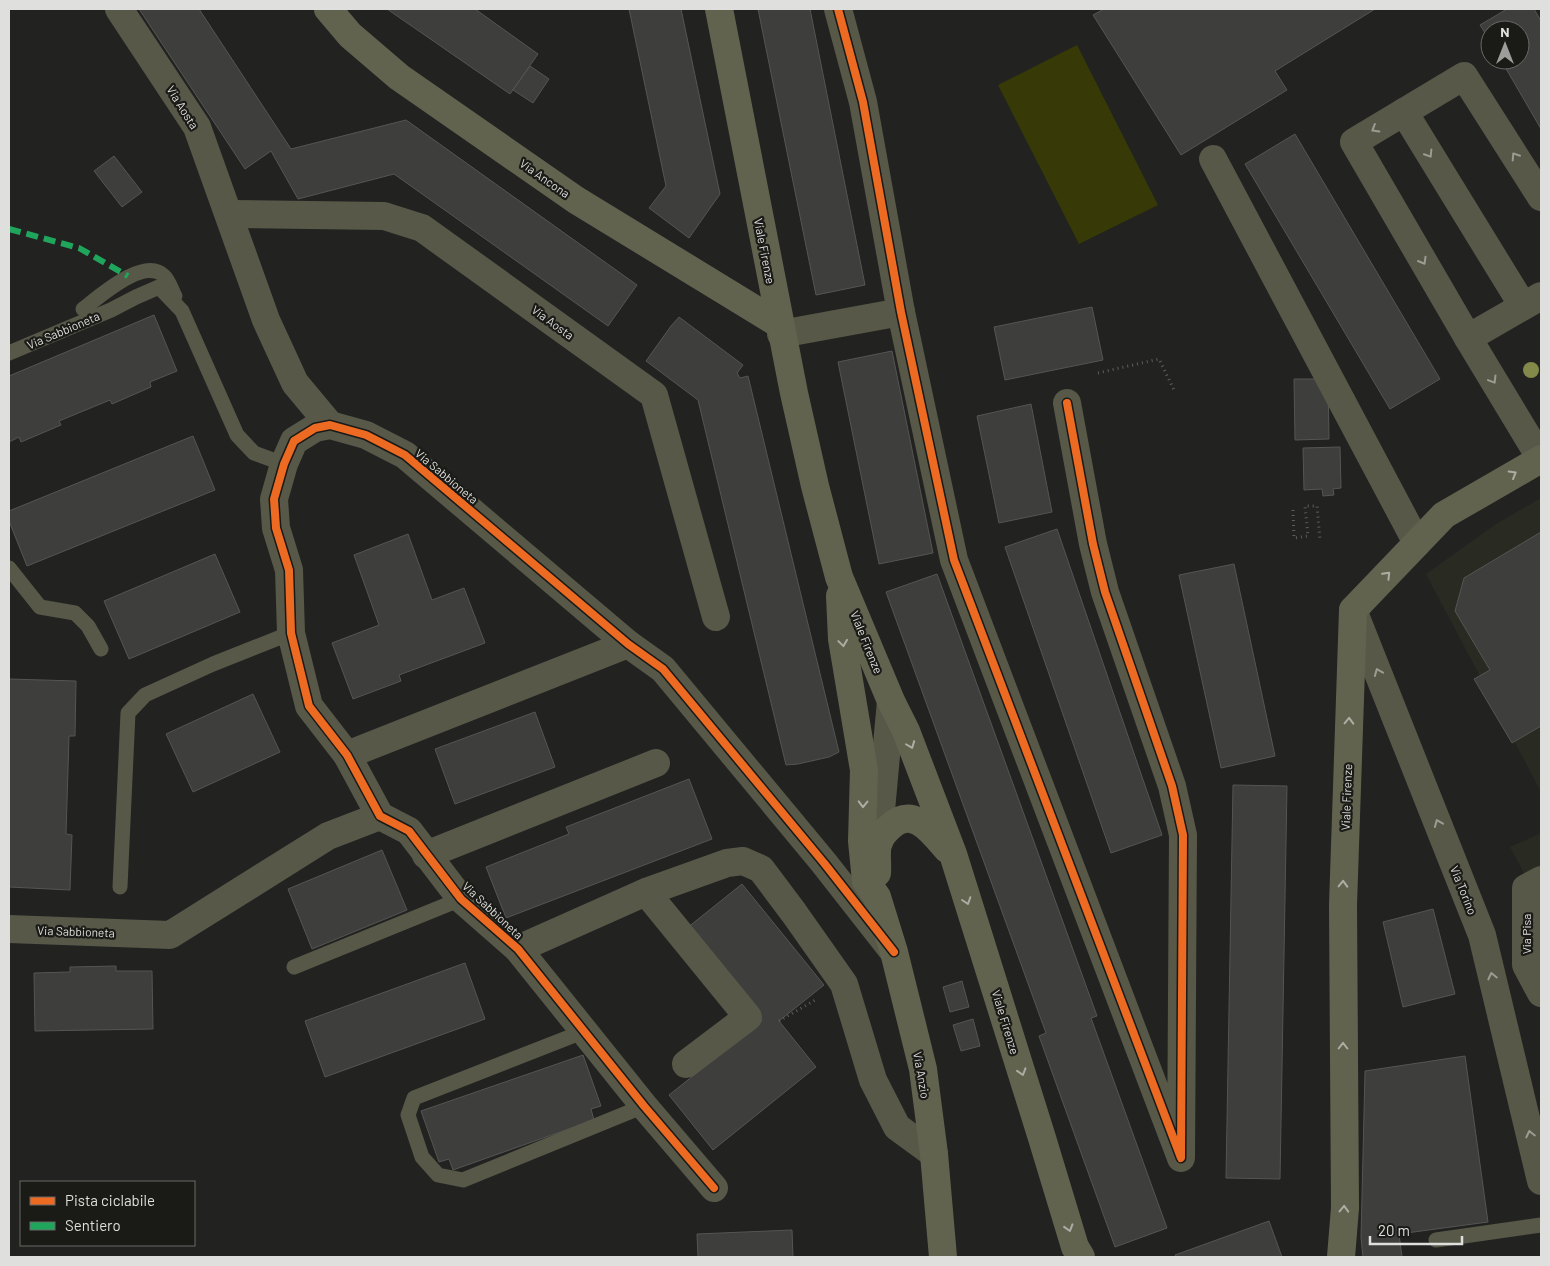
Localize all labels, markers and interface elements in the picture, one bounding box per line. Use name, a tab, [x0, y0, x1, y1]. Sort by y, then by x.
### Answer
north arrow	[1480, 20, 1530, 70]
text: N	[1500, 23, 1510, 40]
street label: Via Aosta	[164, 83, 202, 131]
one-way arrow	[1372, 123, 1381, 133]
one-way arrow	[1423, 148, 1433, 157]
one-way arrow	[1512, 152, 1521, 161]
street label: Via Ancona	[517, 156, 573, 200]
street label: Viale Firenze	[752, 217, 778, 285]
one-way arrow	[1417, 255, 1427, 264]
street label: Via Aosta	[529, 302, 577, 342]
street label: Via Sabbioneta	[25, 308, 101, 352]
one-way arrow	[1487, 374, 1497, 383]
street label: Via Sabbioneta	[413, 446, 481, 506]
one-way arrow	[1507, 470, 1516, 480]
one-way arrow	[1381, 571, 1390, 580]
street label: Viale Firenze	[848, 608, 886, 676]
one-way arrow	[837, 639, 848, 647]
one-way arrow	[1374, 668, 1384, 677]
one-way arrow	[1344, 717, 1355, 725]
one-way arrow	[905, 740, 915, 749]
street label: Viale Firenze	[1338, 763, 1354, 831]
one-way arrow	[858, 800, 868, 808]
one-way arrow	[1433, 819, 1444, 828]
street label: Via Torino	[1448, 863, 1480, 917]
street label: Via Sabbioneta	[460, 878, 526, 942]
one-way arrow	[1338, 879, 1349, 887]
one-way arrow	[962, 896, 972, 904]
street label: Via Pisa	[1519, 914, 1533, 954]
street label: Via Sabbioneta	[37, 923, 115, 939]
one-way arrow	[1487, 971, 1498, 980]
street label: Viale Firenze	[990, 988, 1022, 1056]
one-way arrow	[1338, 1042, 1348, 1050]
street label: Via Anzio	[911, 1050, 933, 1100]
one-way arrow	[1016, 1068, 1026, 1076]
one-way arrow	[1525, 1129, 1536, 1138]
legend	[20, 1181, 195, 1246]
text: Pista ciclabile	[65, 1191, 155, 1209]
one-way arrow	[1339, 1204, 1349, 1212]
scale bar	[1370, 1214, 1462, 1246]
text: Sentiero	[65, 1216, 121, 1234]
text: 20 m	[1378, 1221, 1410, 1239]
one-way arrow	[1064, 1223, 1074, 1231]

